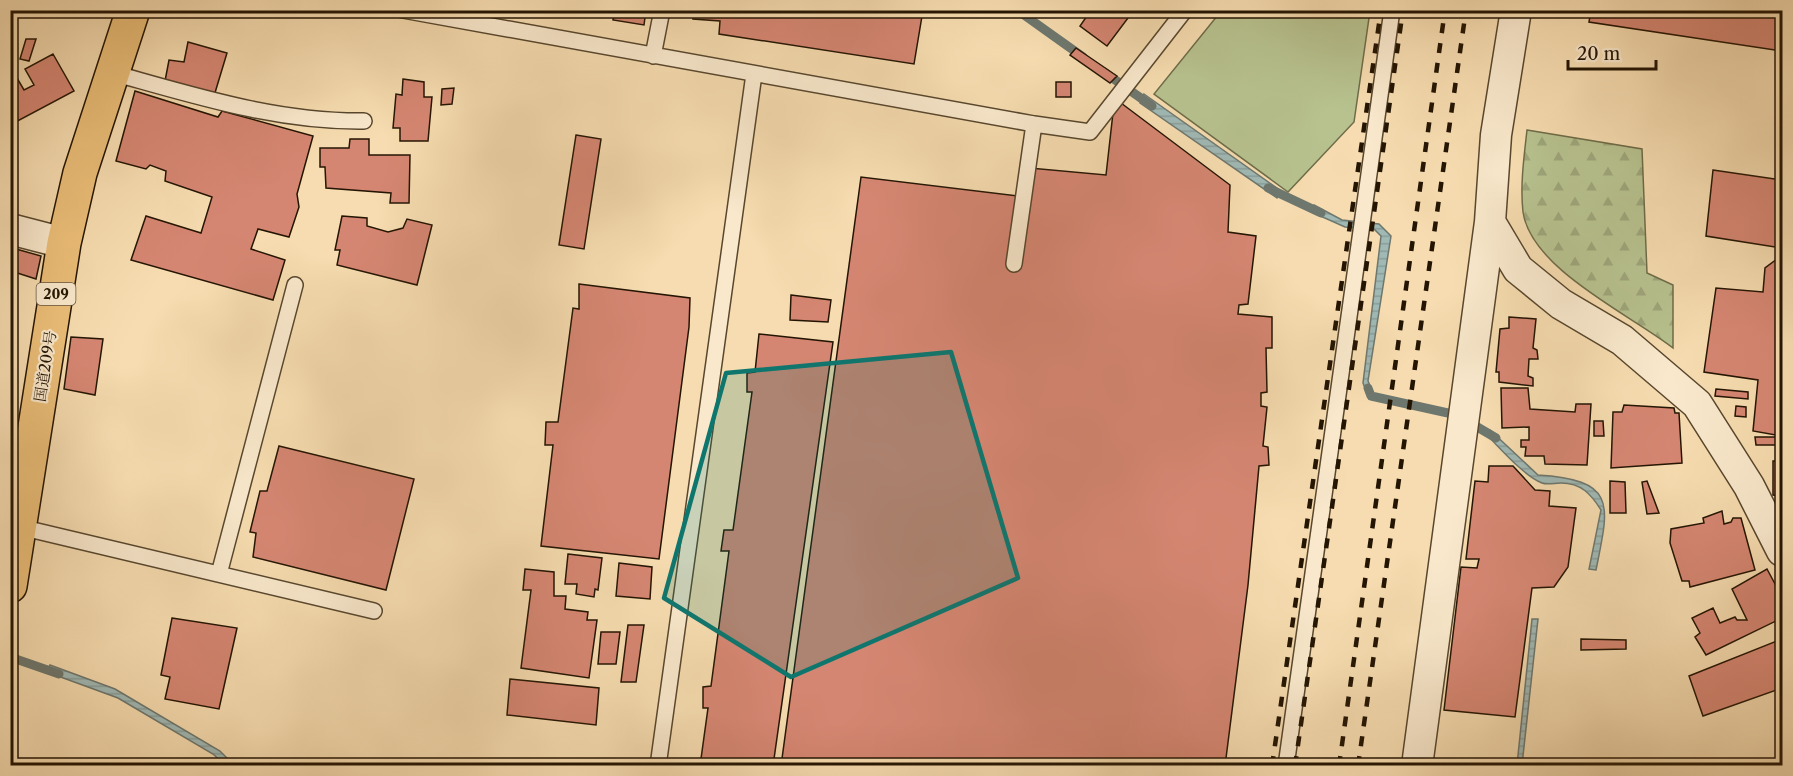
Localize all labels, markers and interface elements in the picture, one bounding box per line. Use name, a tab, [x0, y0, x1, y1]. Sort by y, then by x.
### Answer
scale bar	[1568, 33, 1656, 71]
text: 20 m	[1577, 43, 1621, 65]
road number: 209	[36, 283, 76, 305]
street label: 国道209号	[30, 329, 60, 403]

